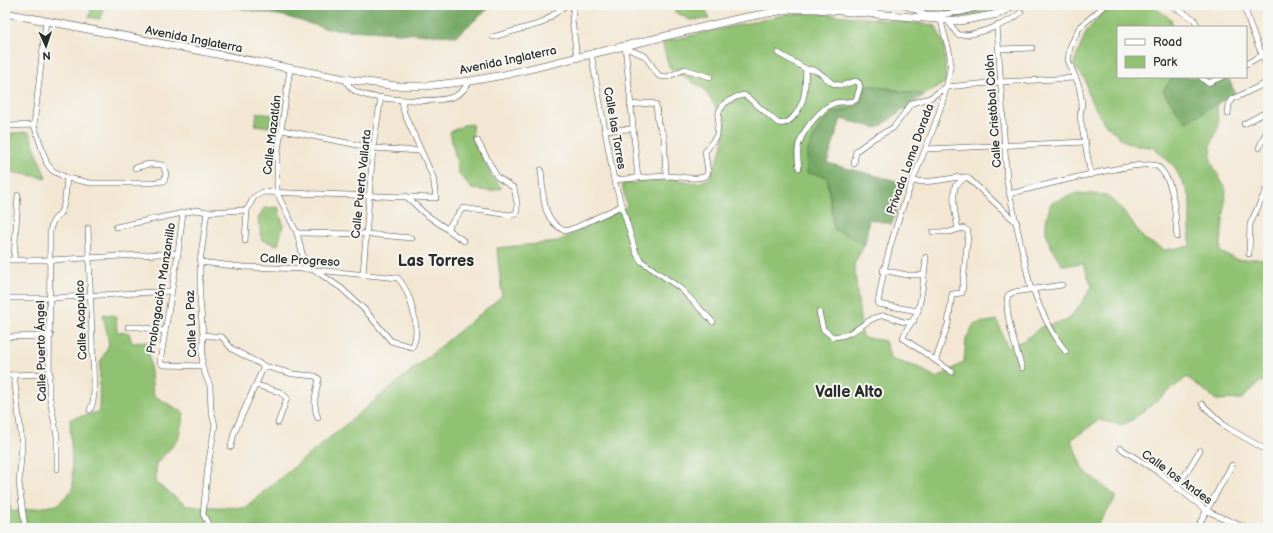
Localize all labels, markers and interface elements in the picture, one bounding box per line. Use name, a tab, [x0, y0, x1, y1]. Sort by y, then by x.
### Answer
street label: Avenida Inglaterra	[144, 23, 244, 56]
north arrow	[26, 26, 66, 66]
legend	[1117, 26, 1247, 78]
text: Road	[1153, 35, 1182, 50]
street label: Avenida Inglaterra	[458, 43, 558, 78]
text: N	[42, 49, 51, 62]
street label: Calle Cristóbal Colón	[982, 53, 1005, 168]
text: Park	[1153, 55, 1177, 70]
street label: Calle las Torres	[600, 86, 629, 171]
street label: Calle Mazatlán	[260, 94, 285, 176]
street label: Privada Loma Dorada	[883, 102, 938, 217]
street label: Calle Puerto Vallarta	[348, 129, 375, 239]
street label: Prolongación Manzanillo	[144, 221, 179, 355]
street label: Calle Progreso	[259, 251, 341, 270]
district label: Las Torres	[398, 252, 474, 271]
street label: Calle Acapulco	[73, 279, 90, 360]
street label: Calle La Paz	[183, 290, 200, 358]
street label: Calle Puerto Ángel	[31, 300, 50, 402]
district label: Valle Alto	[815, 383, 883, 402]
street label: Calle los Andes	[1138, 447, 1215, 508]

